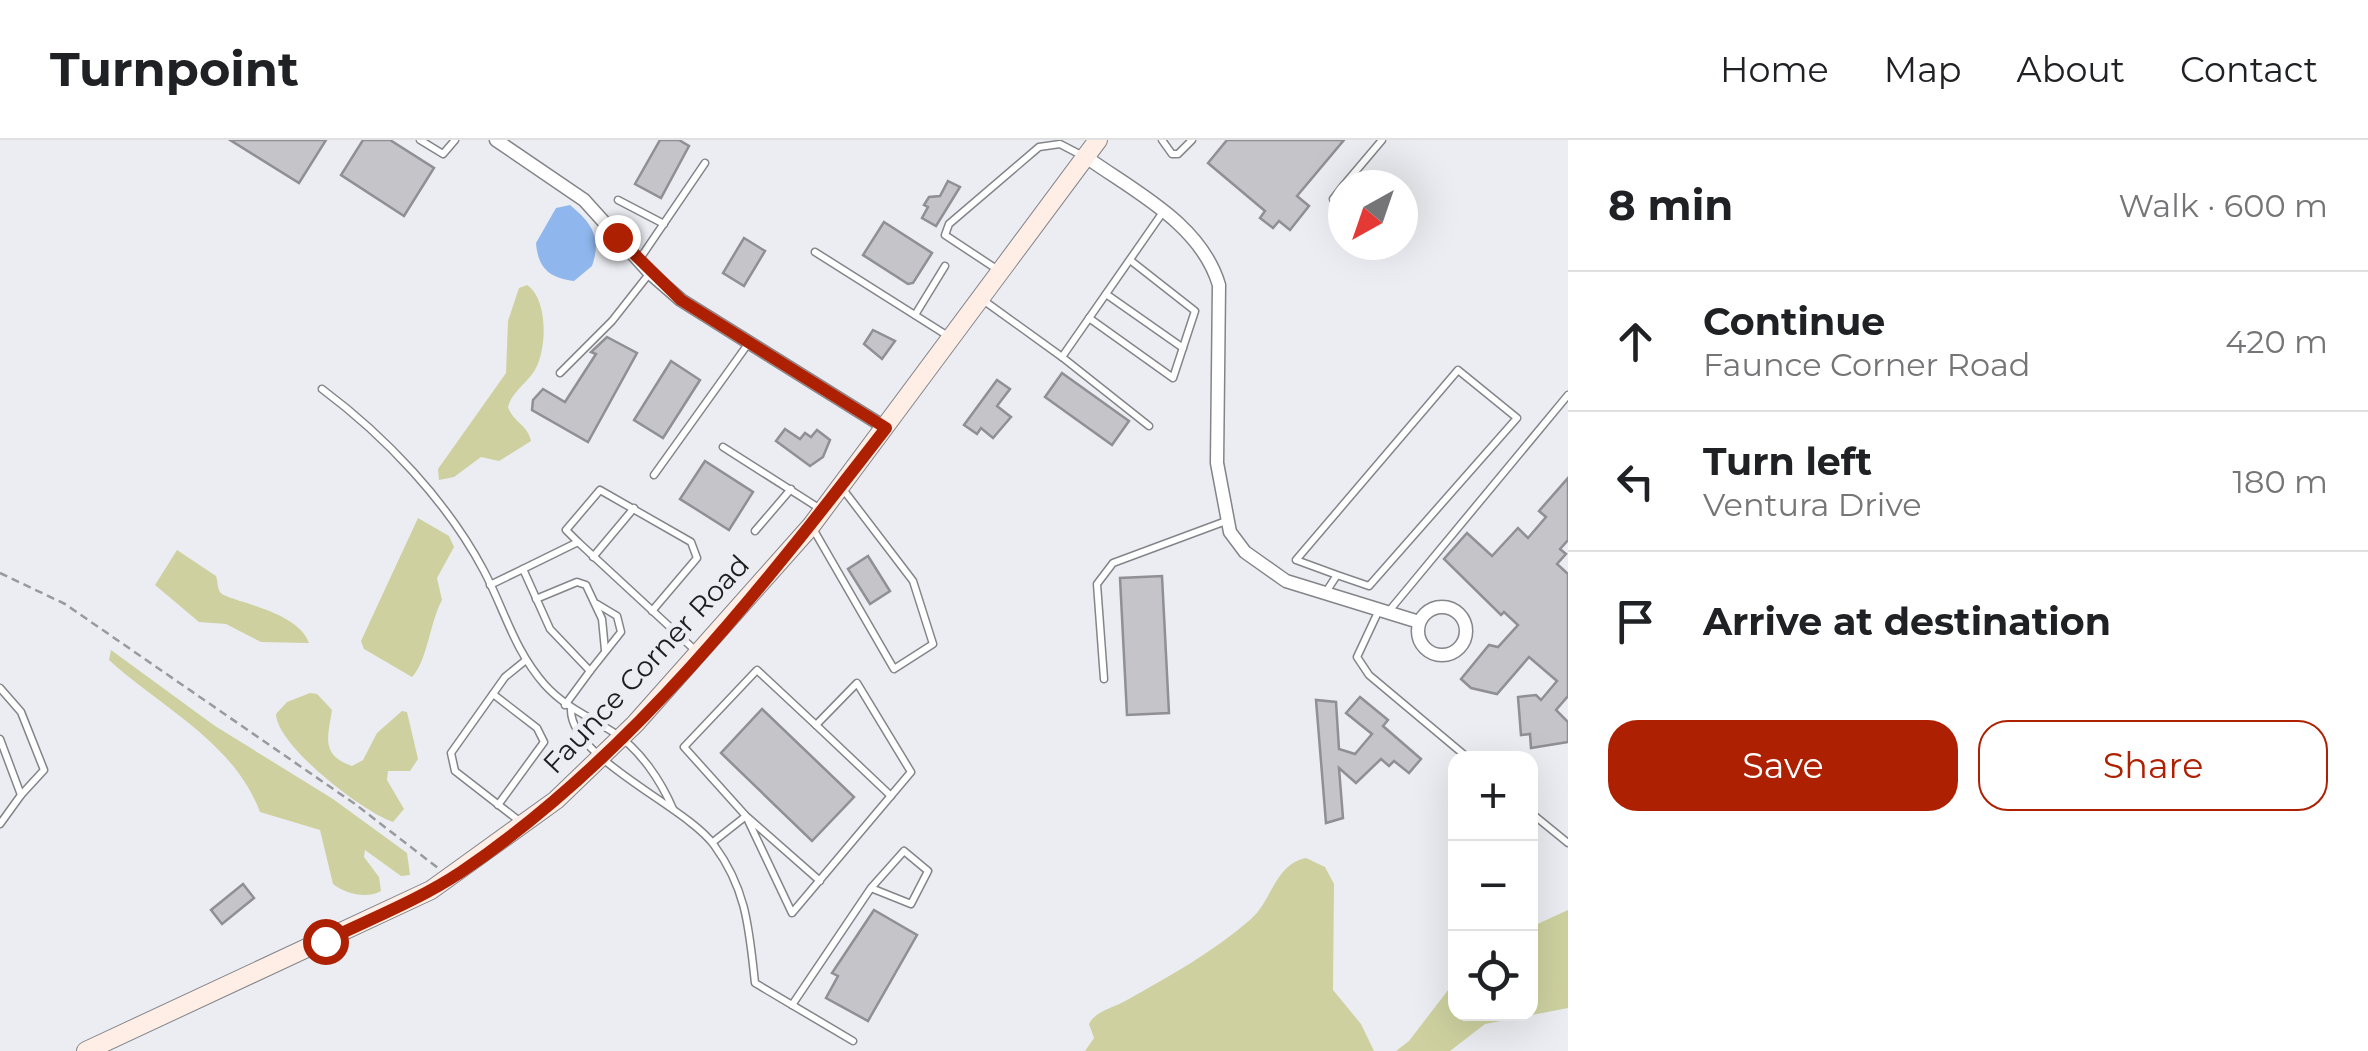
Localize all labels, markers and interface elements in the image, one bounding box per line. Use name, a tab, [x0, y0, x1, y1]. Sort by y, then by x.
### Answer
text: Turnpoint	[50, 40, 299, 98]
text: Home	[1720, 48, 1829, 91]
text: Map	[1884, 48, 1962, 91]
text: About	[2017, 48, 2125, 91]
text: Contact	[2180, 48, 2318, 91]
north arrow	[1328, 170, 1418, 260]
text: 8 min	[1608, 179, 1733, 231]
text: Walk · 600 m	[2119, 186, 2328, 225]
route end	[595, 215, 641, 261]
text: Continue	[1703, 298, 1885, 345]
icon: ahead	[1608, 314, 1663, 369]
text: 420 m	[2225, 322, 2328, 361]
text: Faunce Corner Road	[1703, 345, 2031, 384]
text: Turn left	[1703, 438, 1872, 485]
icon: left	[1608, 454, 1663, 509]
text: 180 m	[2233, 462, 2328, 501]
text: Ventura Drive	[1703, 485, 1922, 524]
street label: Faunce Corner Road	[536, 548, 756, 780]
icon: arrive	[1608, 594, 1663, 649]
text: Arrive at destination	[1703, 598, 2111, 645]
button: Save	[1608, 720, 1958, 811]
button: Share	[1978, 720, 2328, 811]
map controls	[1448, 751, 1538, 1021]
button: +	[1448, 751, 1538, 841]
button: −	[1448, 841, 1538, 931]
route start	[303, 919, 349, 965]
button: locate	[1448, 931, 1538, 1021]

